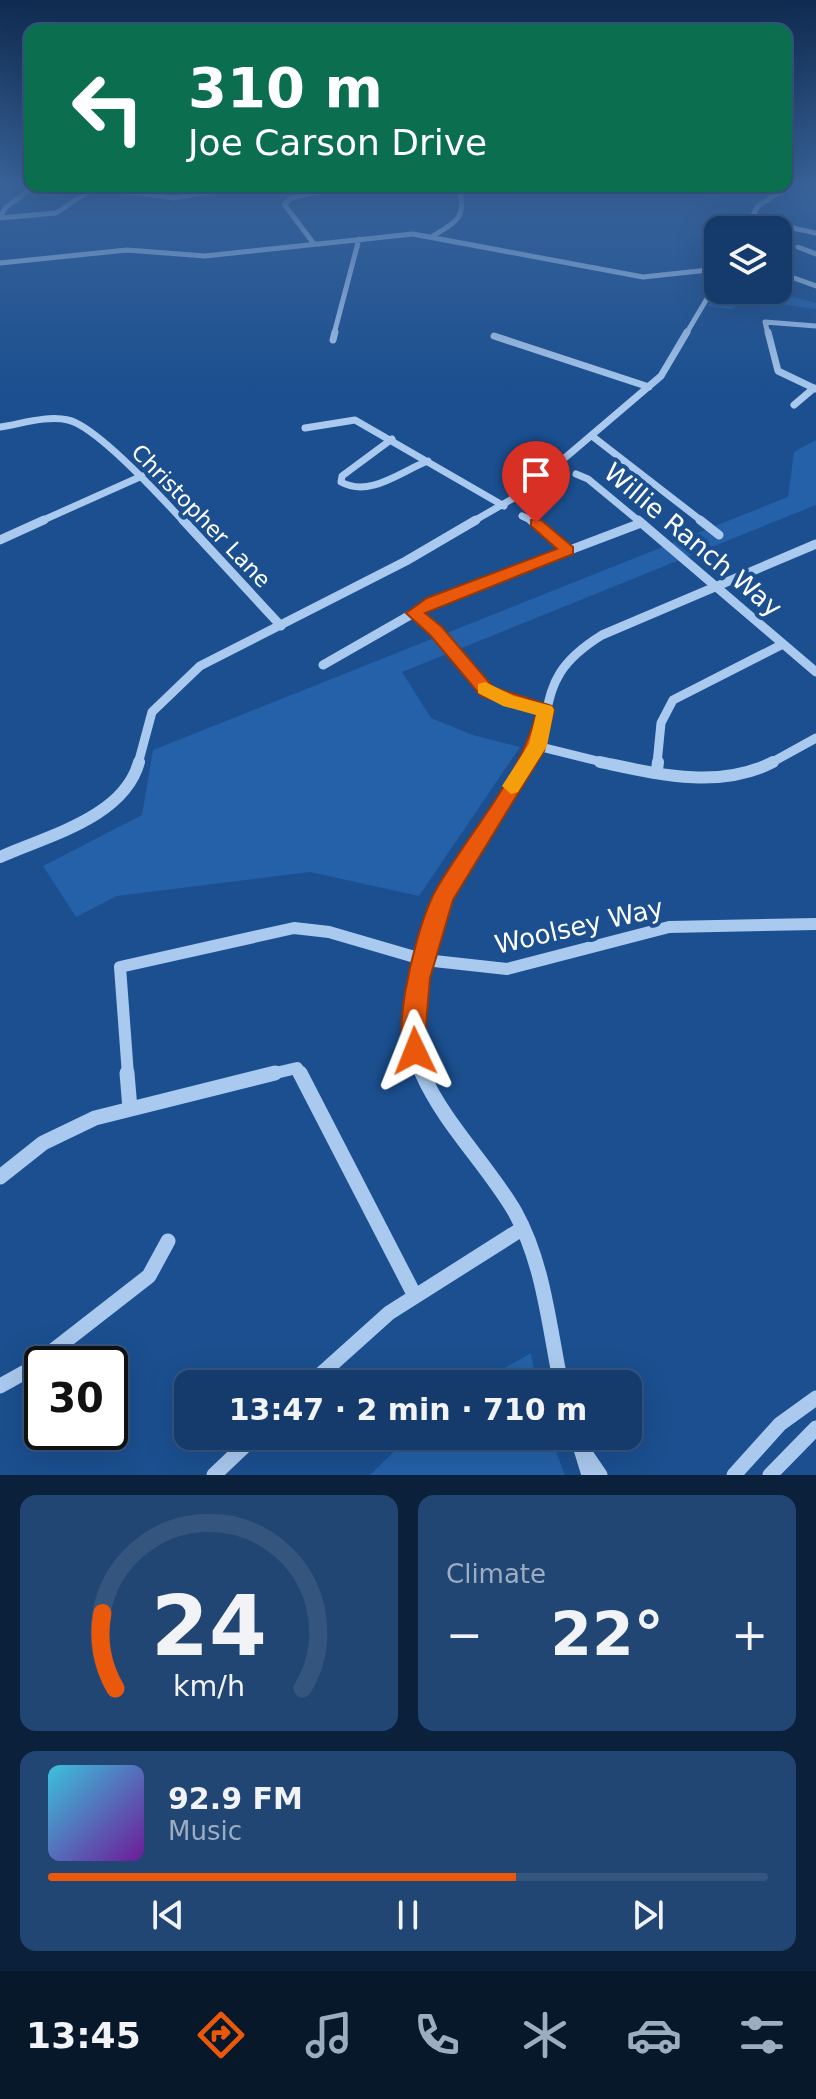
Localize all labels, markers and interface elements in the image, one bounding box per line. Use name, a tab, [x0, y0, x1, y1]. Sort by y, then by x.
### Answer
text: 310 m	[188, 55, 383, 120]
icon: left	[56, 56, 160, 160]
text: Joe Carson Drive	[188, 122, 487, 163]
map controls	[704, 216, 792, 304]
button: layers	[704, 216, 792, 304]
street label: Christopher Lane	[126, 439, 276, 593]
pin	[502, 441, 570, 523]
icon: arrive	[514, 453, 558, 497]
street label: Willie Ranch Way	[598, 457, 788, 623]
street label: Woolsey Way	[492, 892, 666, 960]
position arrow	[373, 1009, 457, 1093]
speed limit sign: 30	[24, 1346, 128, 1450]
text: 13:47 · 2 min · 710 m	[229, 1392, 587, 1427]
text: Climate	[446, 1559, 546, 1589]
text: 24	[151, 1578, 267, 1675]
text: 22°	[550, 1599, 664, 1669]
text: −	[446, 1609, 483, 1660]
text: +	[731, 1609, 768, 1660]
text: km/h	[173, 1669, 245, 1703]
text: 92.9 FM	[168, 1781, 303, 1816]
text: Music	[168, 1816, 242, 1846]
icon: previous	[146, 1893, 190, 1937]
icon: pause	[386, 1893, 430, 1937]
icon: next	[626, 1893, 670, 1937]
icon: directions	[193, 2007, 249, 2063]
icon: music	[301, 2007, 357, 2063]
icon: phone	[409, 2007, 465, 2063]
icon: climate	[517, 2007, 573, 2063]
icon: car	[626, 2007, 682, 2063]
icon: filters	[734, 2007, 790, 2063]
text: 13:45	[26, 2015, 141, 2056]

